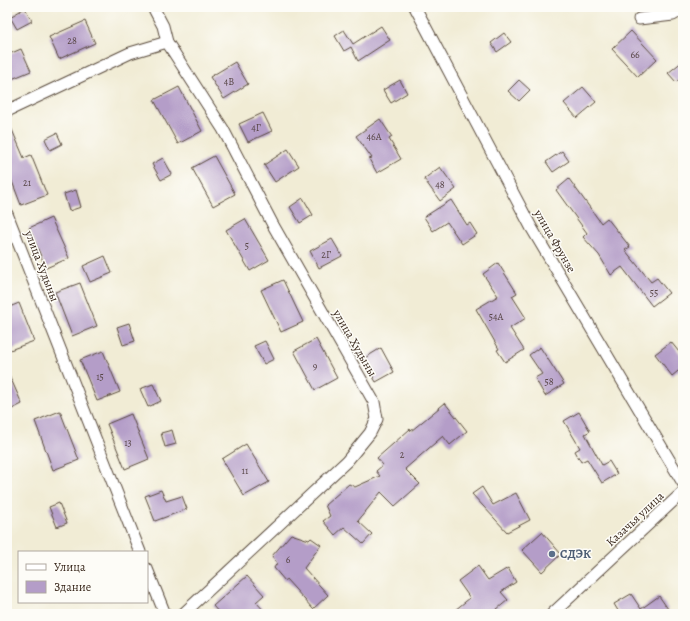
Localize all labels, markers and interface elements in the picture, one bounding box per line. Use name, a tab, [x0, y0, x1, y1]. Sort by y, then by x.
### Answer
house number: 28	[67, 34, 77, 47]
house number: 66	[630, 48, 640, 61]
house number: 4В	[224, 75, 234, 88]
house number: 4Г	[251, 121, 261, 134]
house number: 46А	[367, 130, 382, 143]
house number: 21	[23, 176, 32, 189]
house number: 48	[435, 178, 445, 191]
street label: улица Фрунзе	[530, 206, 580, 276]
street label: улица Худыны	[21, 227, 63, 304]
house number: 5	[245, 239, 249, 252]
house number: 2Г	[321, 248, 331, 261]
house number: 55	[650, 286, 658, 299]
street label: улица Худыны	[329, 306, 381, 379]
house number: 54А	[489, 310, 503, 323]
house number: 9	[313, 359, 318, 372]
house number: 15	[96, 370, 104, 383]
house number: 58	[544, 375, 554, 388]
house number: 13	[124, 436, 132, 449]
house number: 2	[400, 448, 405, 461]
house number: 11	[242, 464, 249, 477]
street label: Казачья улица	[603, 488, 668, 550]
place label: СДЭК	[560, 546, 591, 562]
marker: СДЭК	[547, 549, 557, 559]
legend	[18, 551, 148, 603]
house number: 6	[286, 553, 291, 566]
text: Улица	[54, 559, 86, 575]
text: Здание	[54, 579, 91, 595]

